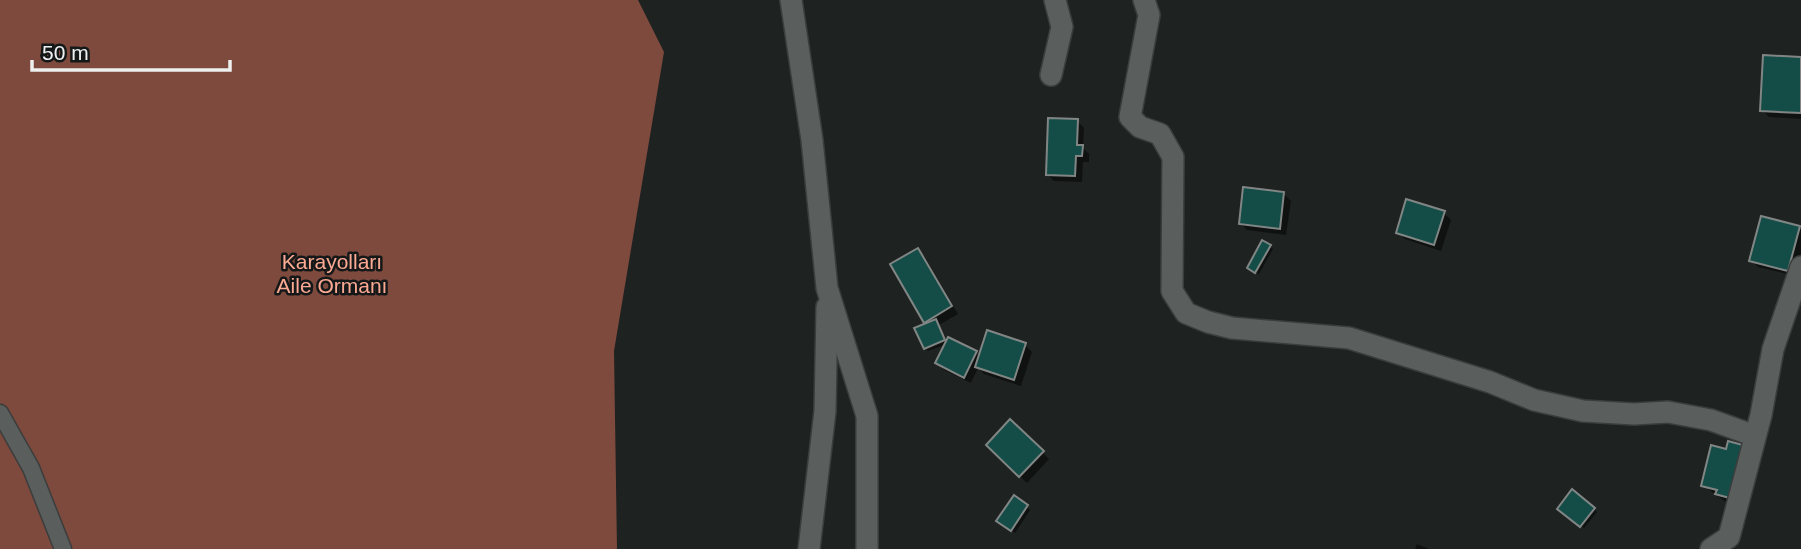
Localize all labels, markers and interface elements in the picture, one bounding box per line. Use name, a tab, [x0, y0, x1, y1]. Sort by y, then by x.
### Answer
scale bar	[32, 28, 229, 72]
text: 50 m	[42, 41, 89, 64]
park label: Karayolları Aile Ormanı	[277, 250, 387, 297]

